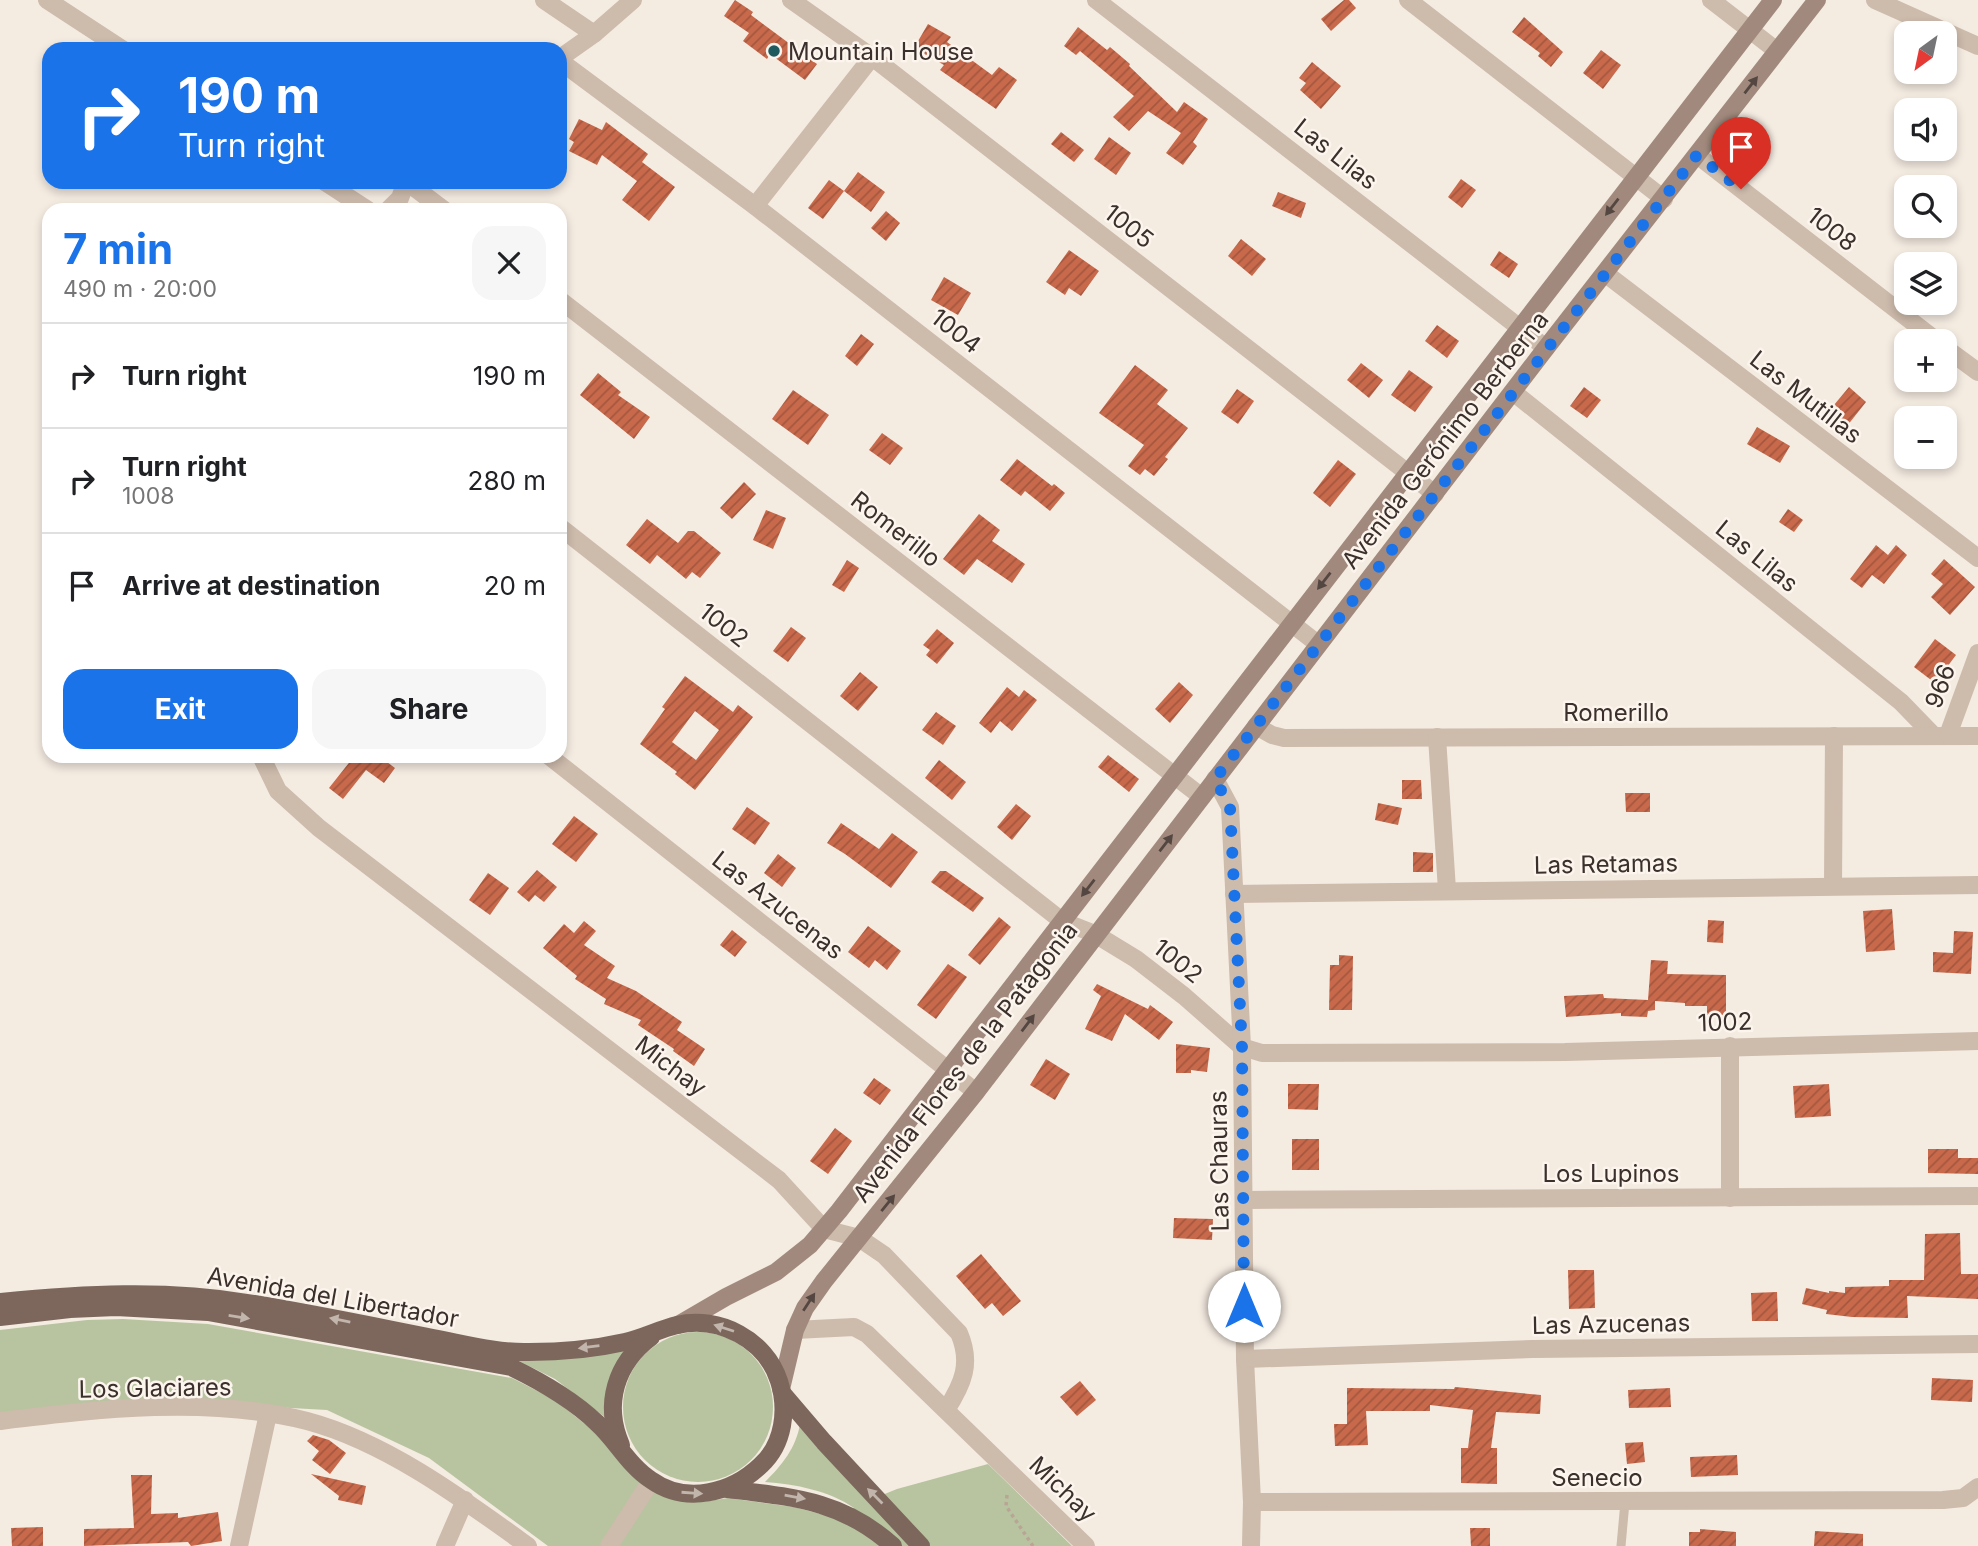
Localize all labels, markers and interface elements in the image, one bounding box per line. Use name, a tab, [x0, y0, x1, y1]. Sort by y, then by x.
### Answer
north arrow	[1894, 21, 1956, 84]
map controls	[1894, 21, 1957, 469]
place label: Mountain House	[788, 37, 974, 66]
marker: Mountain House	[766, 43, 782, 59]
text: 190 m	[178, 66, 320, 125]
icon: right	[63, 70, 154, 161]
one-way arrow	[1744, 76, 1758, 94]
button: sound	[1894, 98, 1957, 161]
street label: Las Lilas	[1289, 112, 1383, 196]
pin	[1711, 117, 1771, 189]
text: Turn right	[178, 126, 325, 165]
icon: arrive	[1722, 128, 1760, 166]
button: search	[1894, 175, 1957, 238]
one-way arrow	[1605, 197, 1620, 215]
street label: 1005	[1099, 198, 1159, 254]
street label: 1008	[1801, 201, 1863, 257]
text: 7 min	[63, 223, 173, 274]
button: close	[472, 226, 546, 300]
button: layers	[1894, 252, 1957, 315]
text: 490 m · 20:00	[63, 275, 217, 303]
street label: 1004	[925, 302, 987, 360]
street label: Avenida Gerónimo Berberna	[1335, 305, 1555, 575]
button: +	[1894, 329, 1957, 392]
street label: Las Mutillas	[1744, 344, 1868, 450]
icon: right	[63, 357, 101, 395]
text: Turn right	[122, 360, 247, 391]
text: 190 m	[473, 360, 546, 391]
button: −	[1894, 406, 1957, 469]
text: Turn right	[122, 451, 247, 482]
icon: right	[63, 462, 101, 500]
text: 280 m	[468, 465, 546, 496]
text: 1008	[122, 482, 175, 510]
street label: Romerillo	[845, 485, 947, 573]
street label: Las Lilas	[1710, 514, 1804, 598]
icon: arrive	[63, 567, 101, 605]
text: Arrive at destination	[122, 570, 381, 601]
text: 20 m	[484, 570, 546, 601]
one-way arrow	[1317, 572, 1331, 590]
street label: 1002	[694, 597, 754, 653]
street label: 966	[1919, 660, 1961, 712]
button: Exit	[63, 669, 298, 749]
button: Share	[312, 669, 546, 749]
street label: Romerillo	[1563, 698, 1669, 727]
one-way arrow	[1159, 834, 1173, 852]
street label: Las Azucenas	[707, 845, 849, 965]
street label: Las Retamas	[1534, 848, 1678, 880]
one-way arrow	[1080, 878, 1095, 896]
street label: Avenida Flores de la Patagonia	[847, 916, 1083, 1208]
street label: 1002	[1148, 933, 1208, 989]
street label: 1002	[1697, 1007, 1753, 1037]
one-way arrow	[1020, 1015, 1035, 1033]
street label: Michay	[630, 1030, 712, 1102]
street label: Las Chauras	[1203, 1090, 1235, 1232]
street label: Los Lupinos	[1543, 1159, 1679, 1188]
one-way arrow	[880, 1194, 895, 1212]
street label: Avenida del Libertador	[205, 1261, 461, 1333]
position arrow	[1207, 1269, 1281, 1343]
one-way arrow	[803, 1292, 816, 1312]
street label: Las Azucenas	[1532, 1308, 1690, 1340]
one-way arrow	[228, 1312, 250, 1323]
one-way arrow	[329, 1315, 351, 1326]
one-way arrow	[714, 1322, 735, 1333]
one-way arrow	[578, 1342, 600, 1353]
street label: Los Glaciares	[78, 1372, 232, 1404]
street label: Michay	[1023, 1450, 1103, 1528]
street label: Senecio	[1551, 1463, 1643, 1492]
one-way arrow	[866, 1487, 883, 1504]
one-way arrow	[682, 1488, 704, 1499]
one-way arrow	[784, 1492, 806, 1503]

